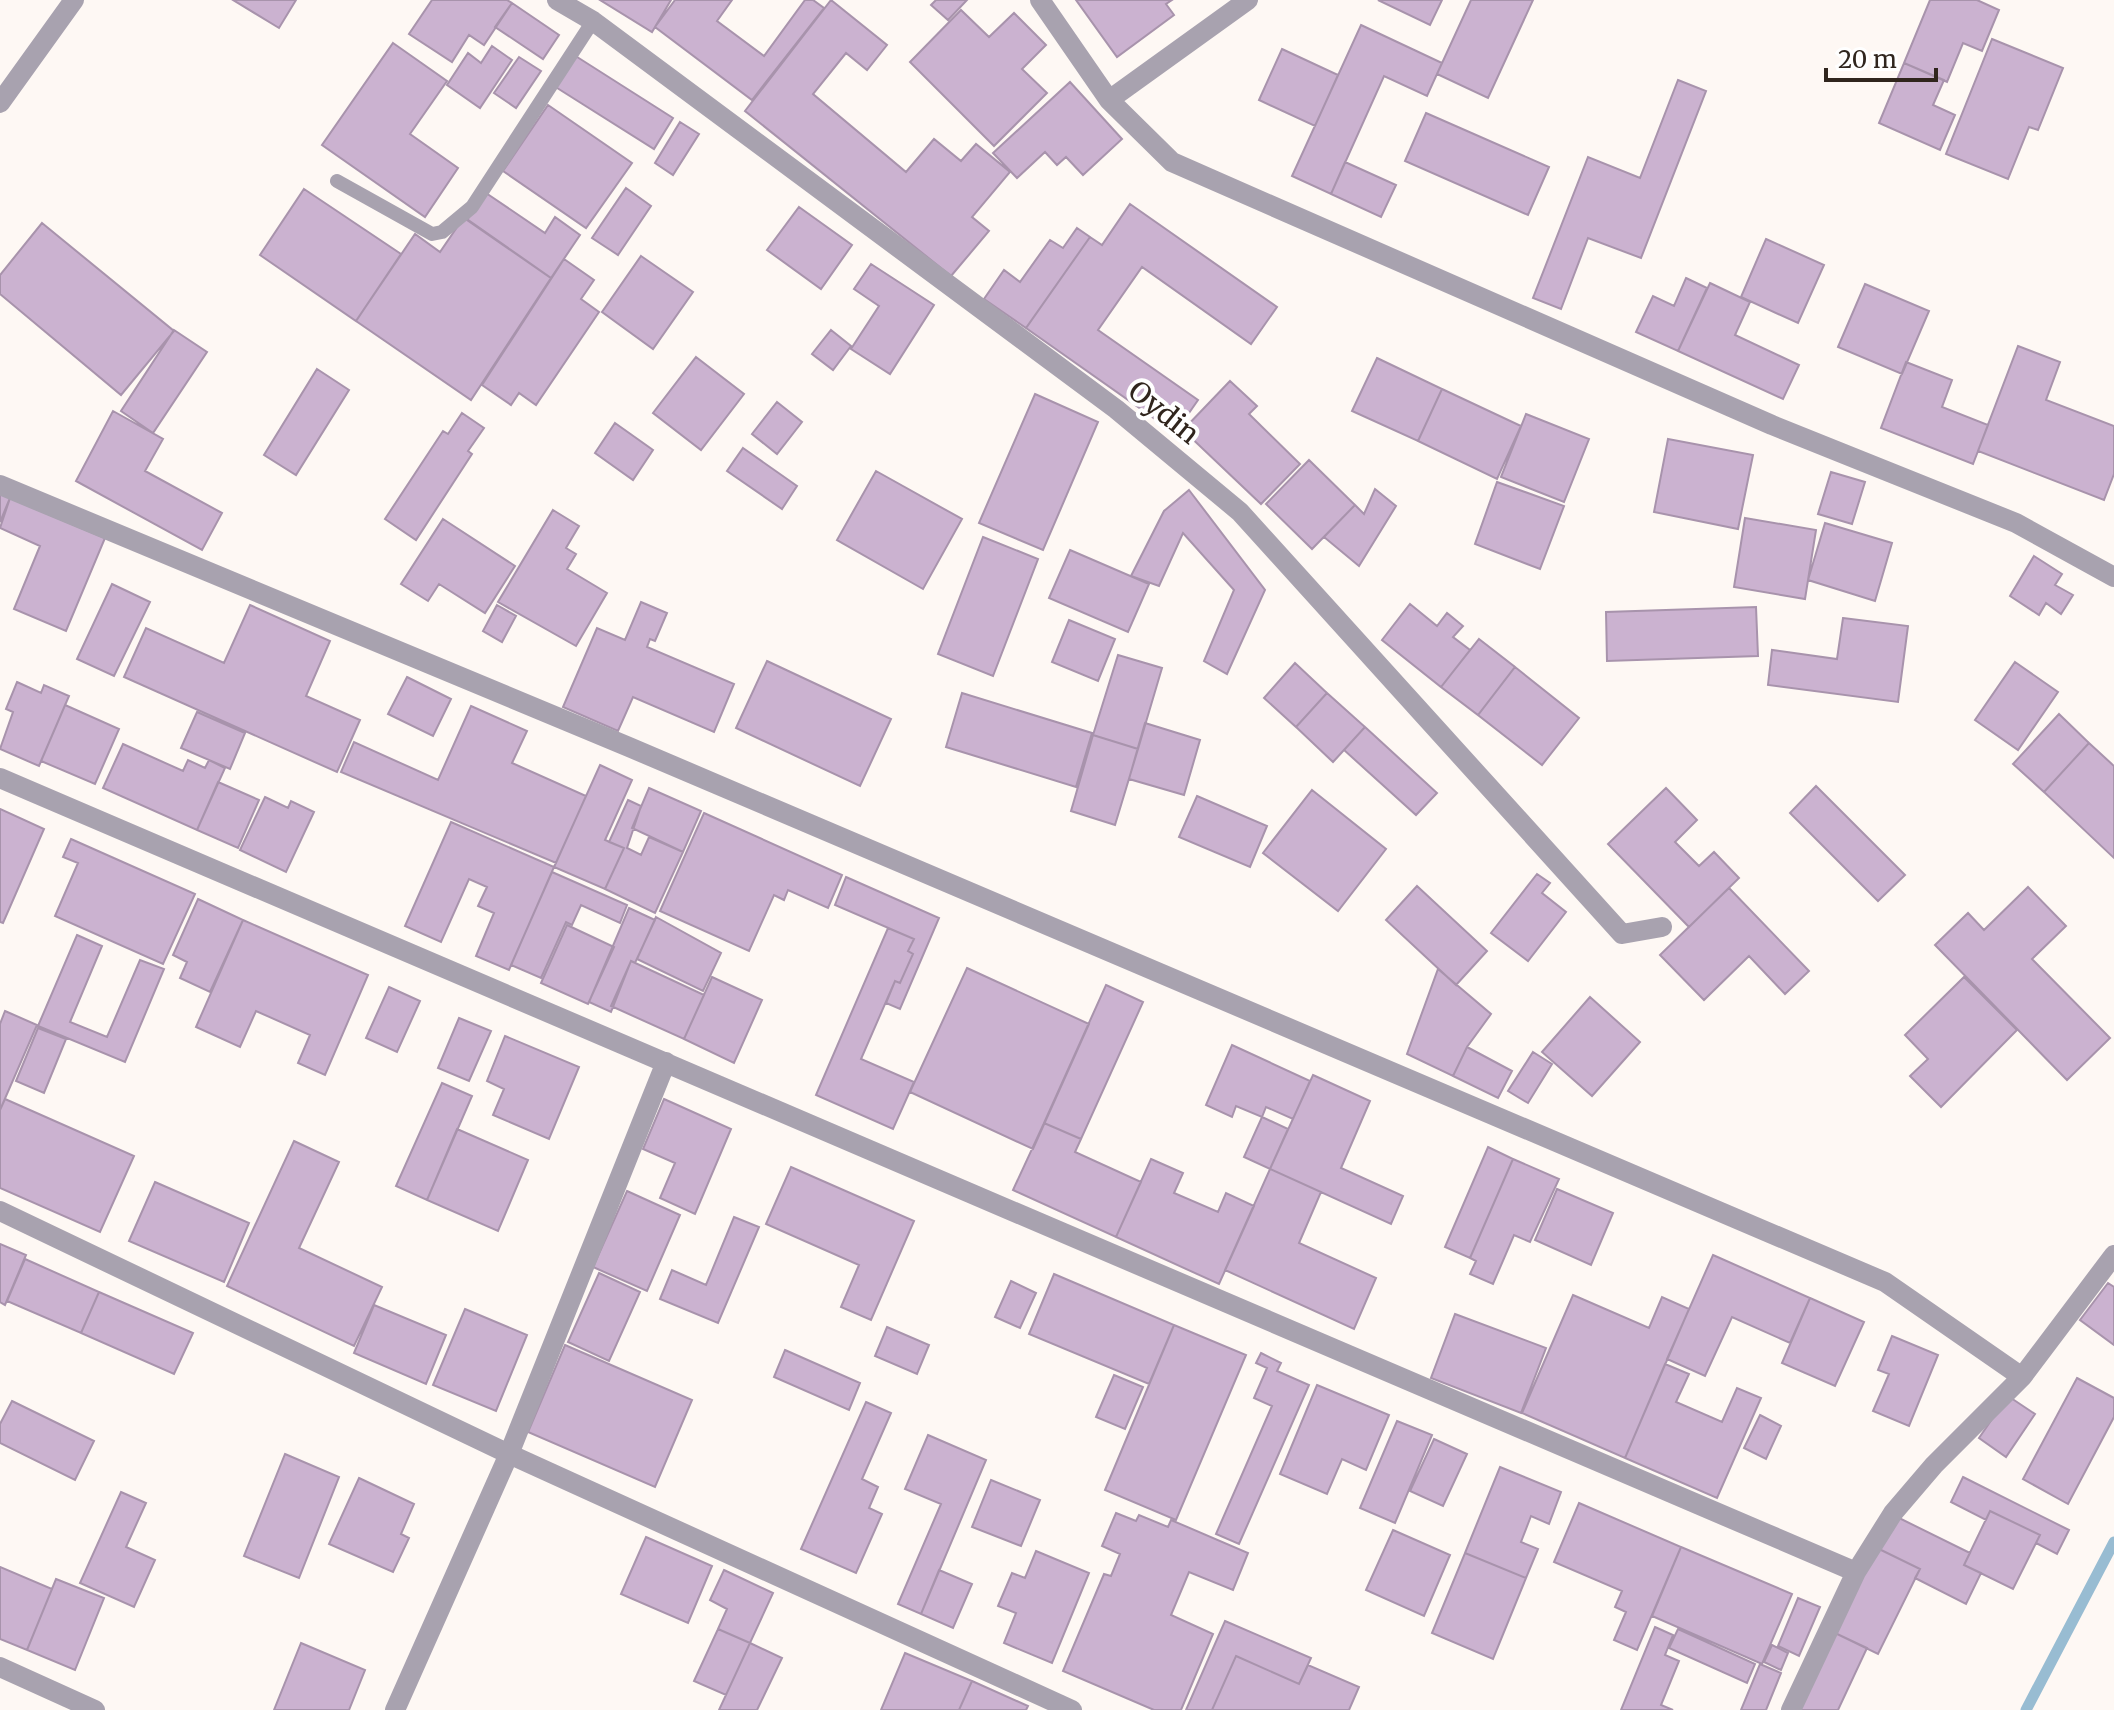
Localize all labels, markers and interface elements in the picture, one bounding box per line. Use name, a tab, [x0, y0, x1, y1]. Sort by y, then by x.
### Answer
scale bar	[1826, 32, 1936, 82]
text: 20 m	[1838, 44, 1897, 75]
street label: Oydin	[1121, 372, 1207, 452]

